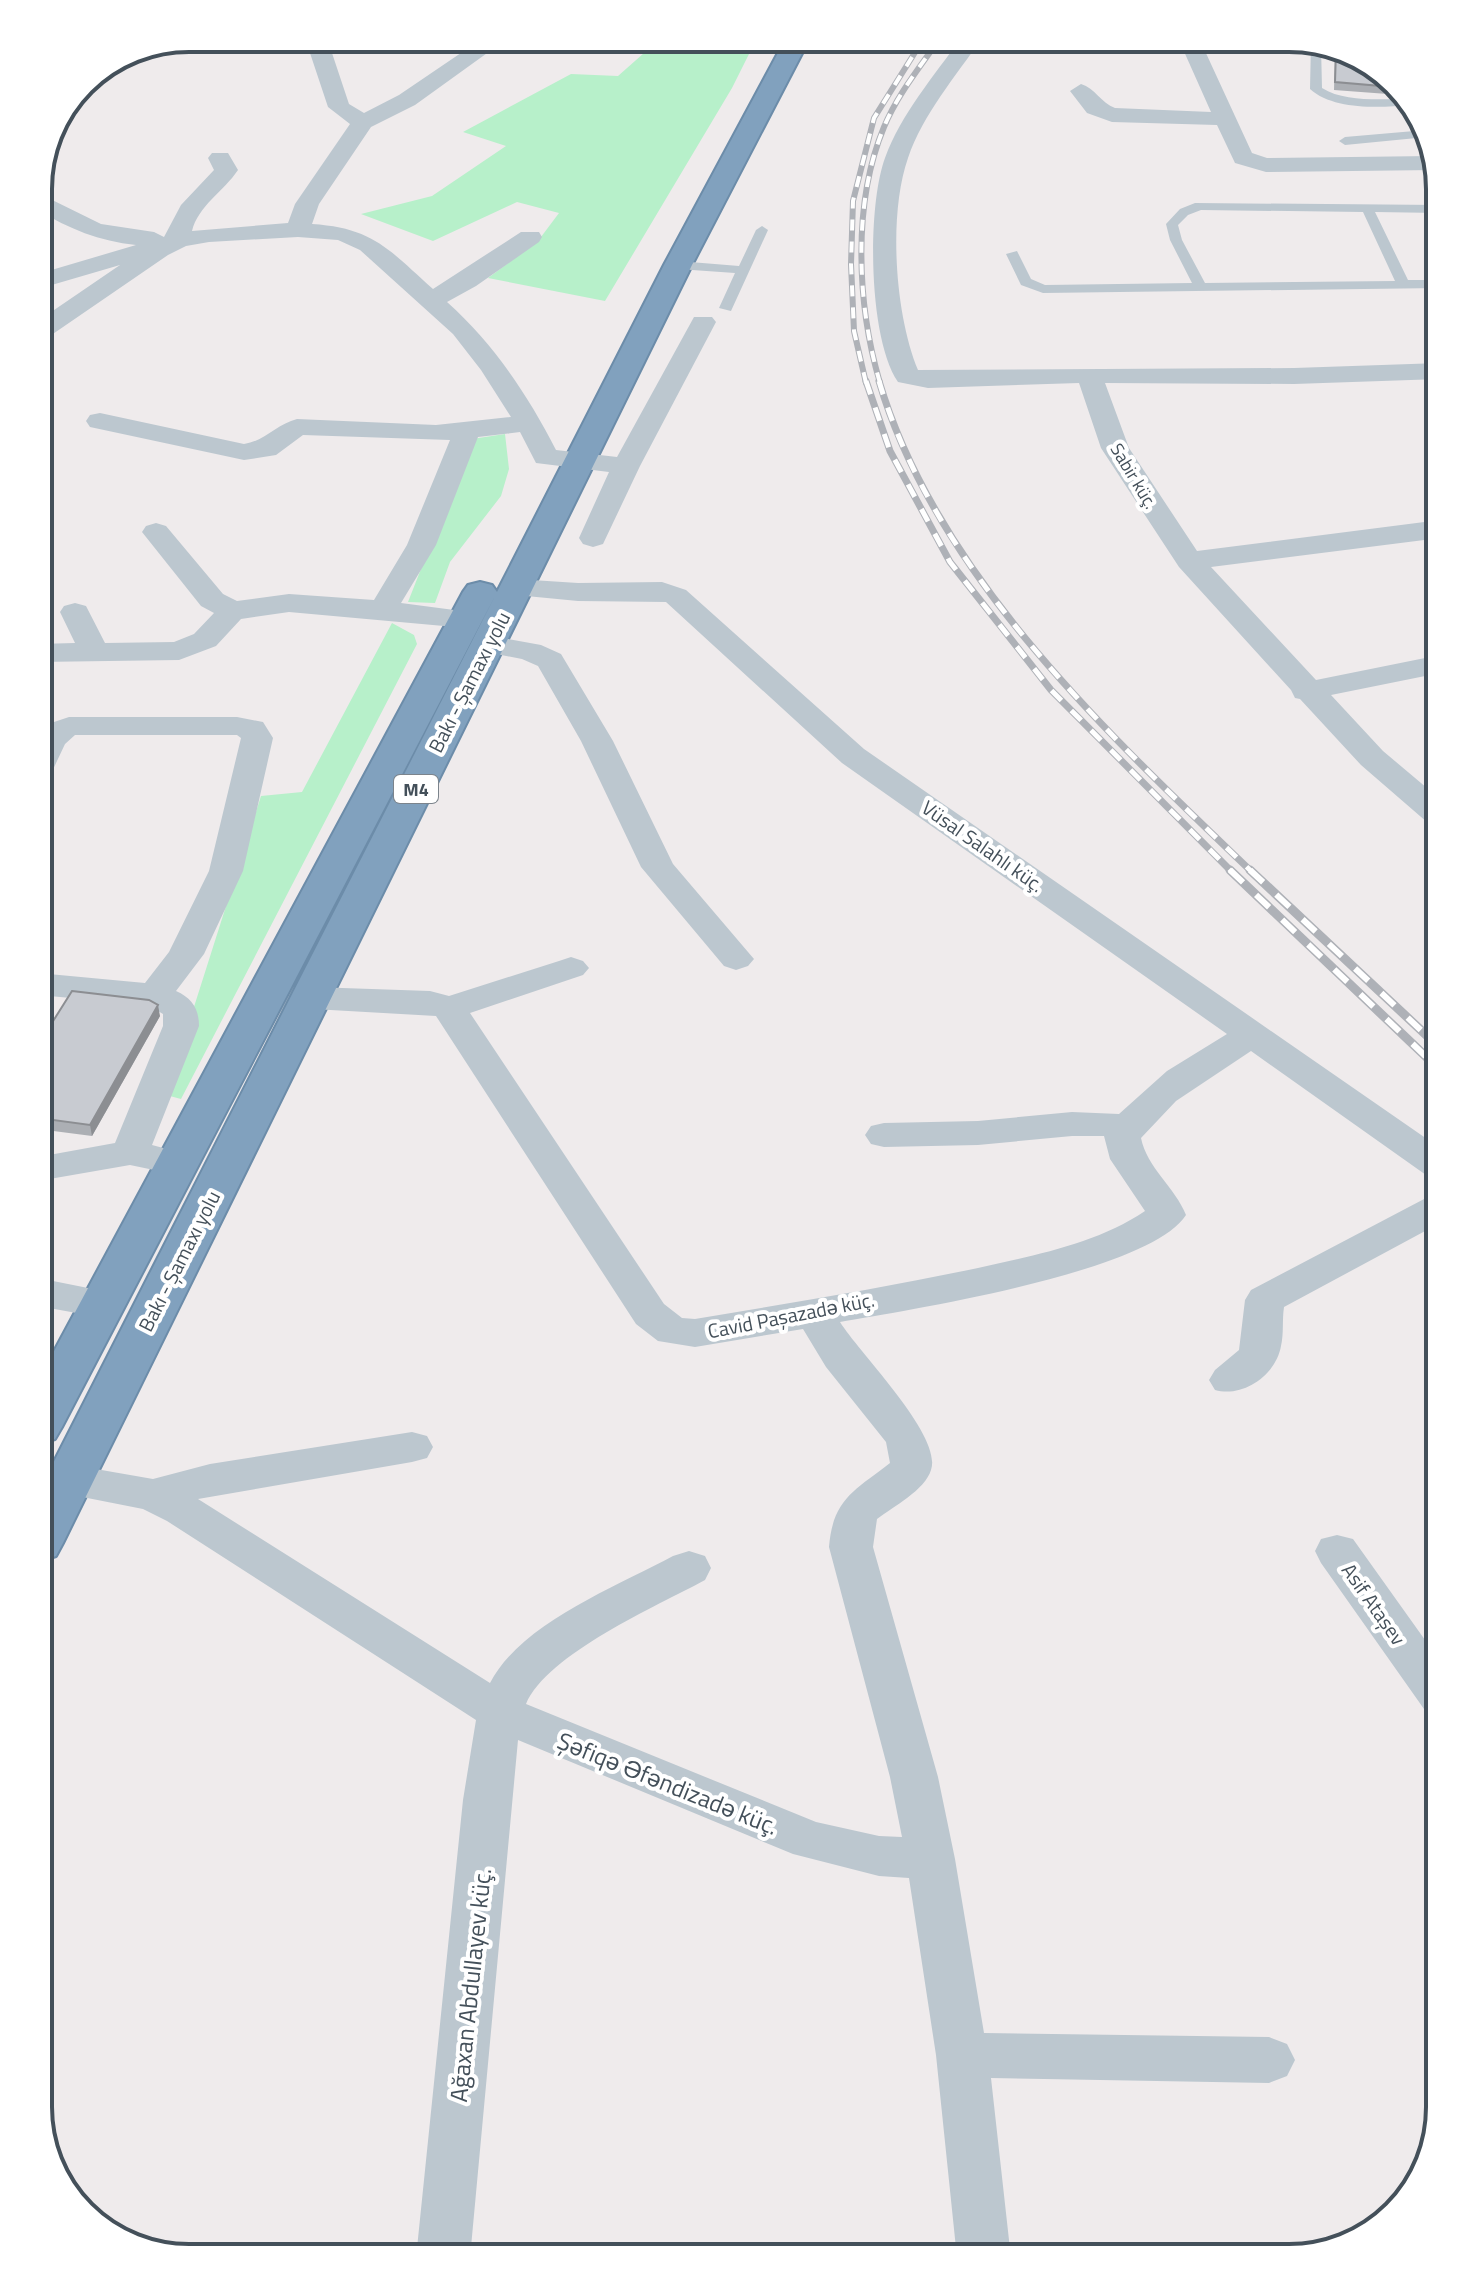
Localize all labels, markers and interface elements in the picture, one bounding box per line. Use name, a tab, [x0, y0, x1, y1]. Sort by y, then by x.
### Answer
street label: Sabir küç.	[1104, 438, 1164, 514]
street label: Bakı - Şamaxı yolu	[420, 606, 518, 758]
road number: M4	[394, 775, 438, 803]
street label: Vüsal Salahlı küç.	[916, 792, 1050, 900]
street label: Bakı - Şamaxı yolu	[130, 1185, 228, 1337]
street label: Cavid Paşazadə küç.	[705, 1284, 877, 1346]
street label: Asif Ataşev	[1334, 1557, 1414, 1652]
street label: Şəfiqə Əfəndizadə küç.	[552, 1722, 784, 1844]
street label: Ağaxan Abdullayev küç.	[440, 1866, 500, 2104]

